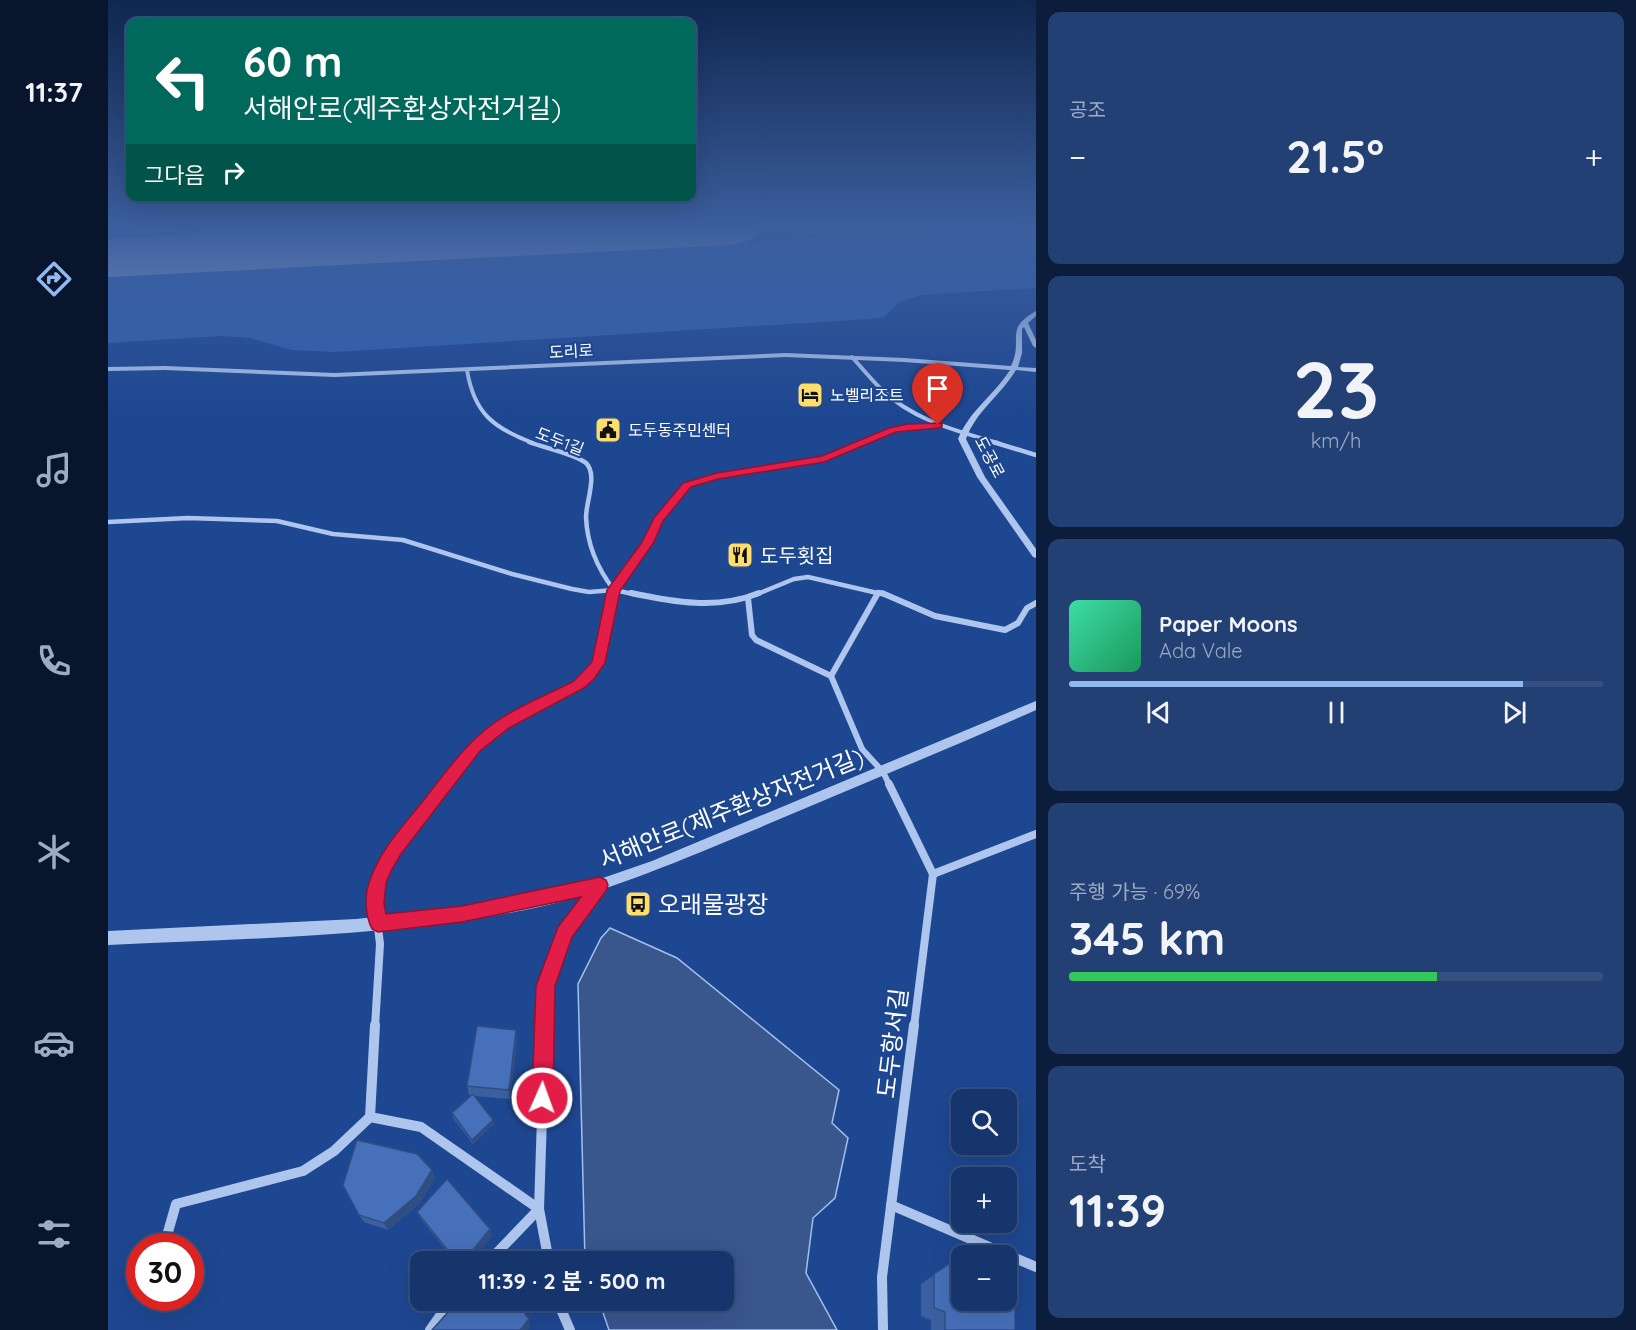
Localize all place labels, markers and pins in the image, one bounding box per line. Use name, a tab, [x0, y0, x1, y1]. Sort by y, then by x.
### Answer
pin	[912, 363, 963, 425]
hotel icon: 노벨리조트	[795, 380, 825, 410]
place label: 노벨리조트	[830, 385, 904, 405]
public building icon: 도두동주민센터	[593, 415, 623, 445]
place label: 도두동주민센터	[628, 420, 731, 440]
restaurant icon: 도두횟집	[725, 540, 755, 570]
place label: 도두횟집	[760, 543, 834, 568]
bus stop icon: 오래물광장	[623, 889, 653, 919]
place label: 오래물광장	[658, 889, 768, 919]

